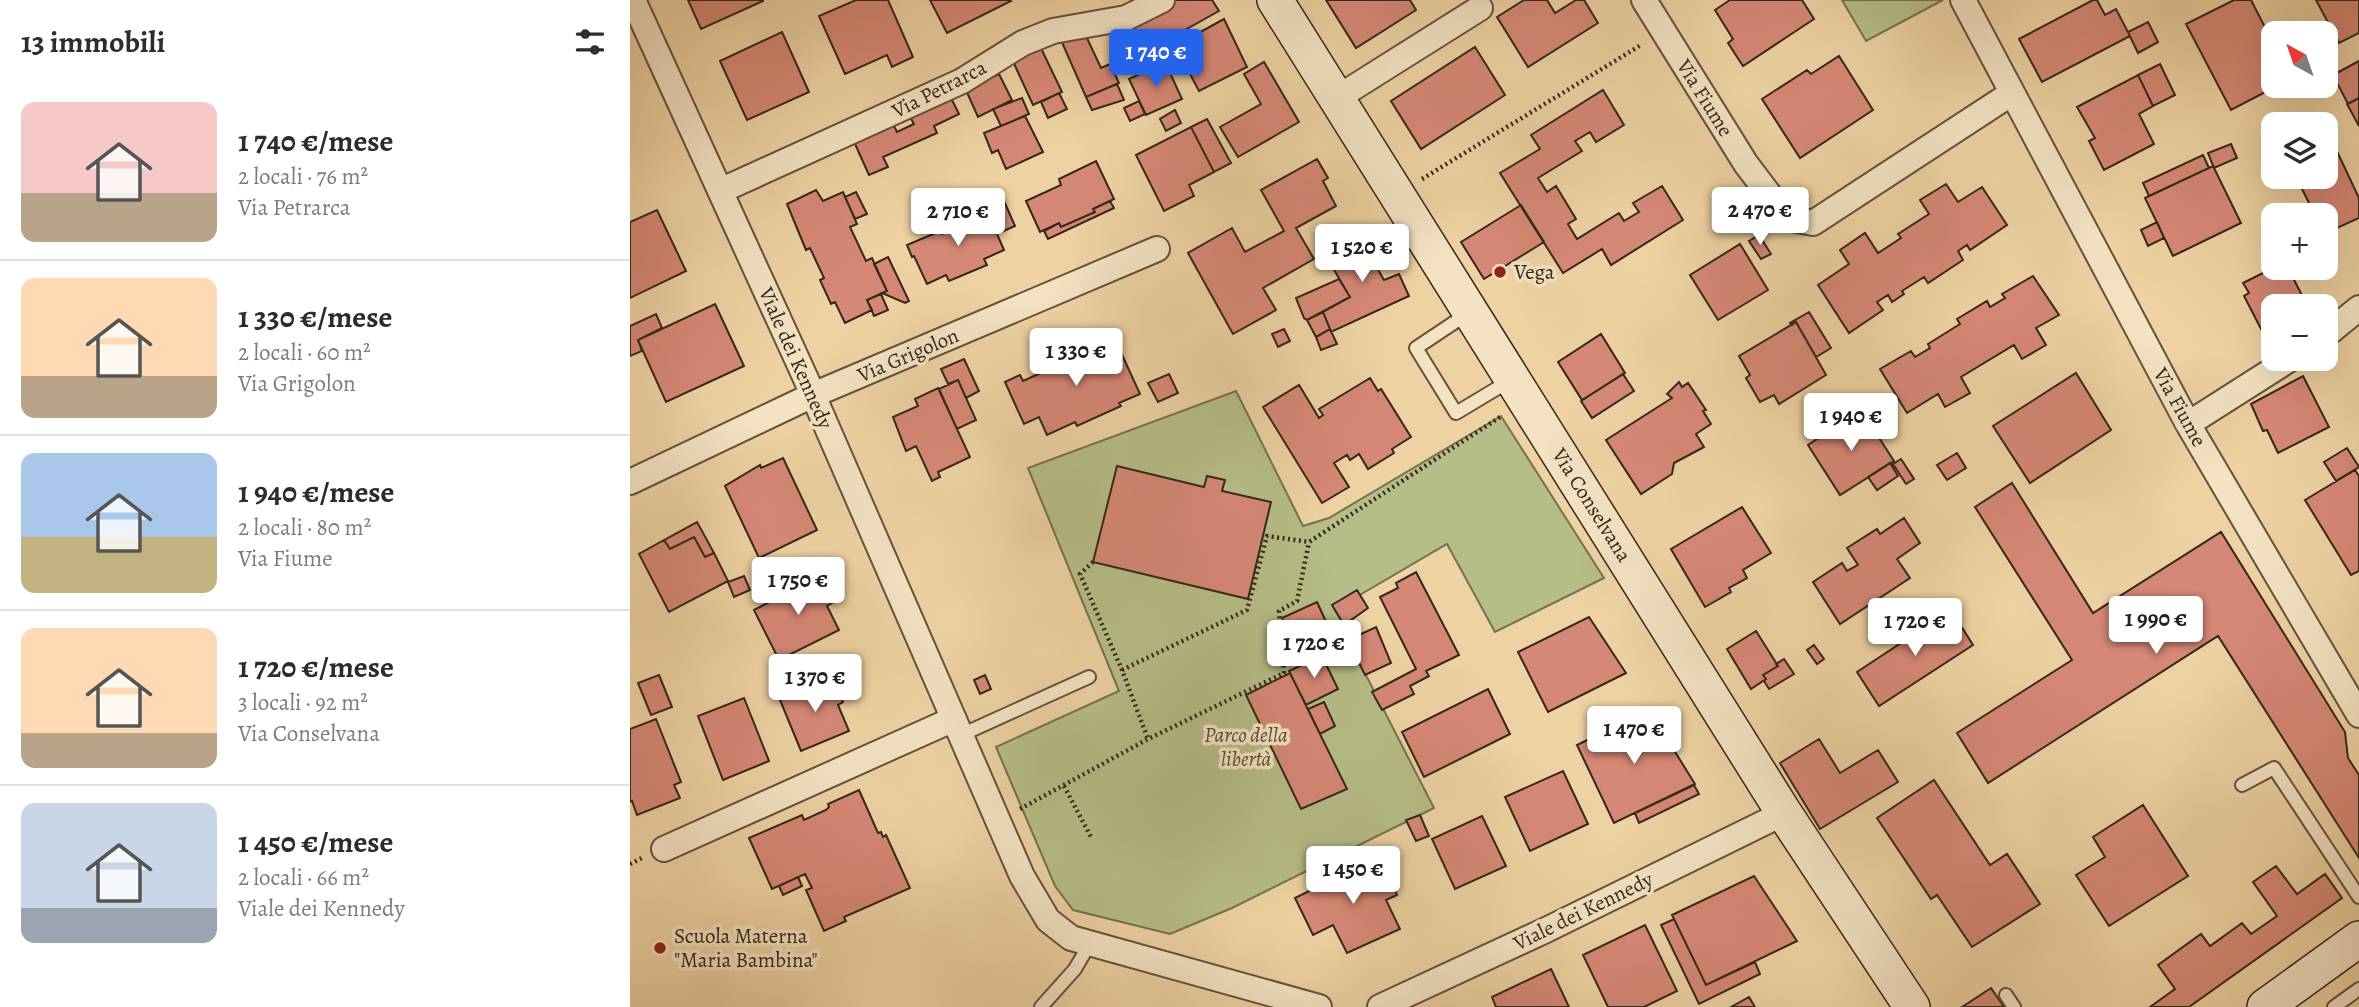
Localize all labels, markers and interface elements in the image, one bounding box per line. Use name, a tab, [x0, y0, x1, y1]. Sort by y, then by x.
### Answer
north arrow	[2261, 21, 2338, 98]
map controls	[2261, 21, 2338, 371]
text: 13 immobili	[21, 22, 165, 62]
icon: filters	[571, 23, 609, 61]
pin: 1 740 €	[1091, 29, 1221, 89]
text: 1 740 €	[1125, 36, 1187, 67]
street label: Via Petrarca	[886, 53, 991, 125]
street label: Via Fiume	[1670, 53, 1740, 142]
button: layers	[2261, 112, 2338, 189]
text: 1 740 €/mese	[238, 121, 393, 161]
icon: home	[77, 130, 161, 214]
text: 2 locali · 76 m²	[238, 161, 368, 192]
pin: 2 710 €	[893, 188, 1023, 248]
pin: 2 470 €	[1695, 188, 1825, 247]
text: Via Petrarca	[238, 192, 351, 223]
text: 2 470 €	[1728, 194, 1792, 225]
text: 2 710 €	[927, 195, 989, 226]
button: +	[2261, 203, 2338, 280]
pin: 1 520 €	[1297, 224, 1427, 284]
text: 1 520 €	[1331, 231, 1393, 262]
place label: Vega	[1513, 258, 1555, 286]
marker: Vega	[1492, 264, 1508, 280]
street label: Viale dei Kennedy	[752, 282, 840, 434]
button: −	[2261, 294, 2338, 371]
text: 1 330 €/mese	[238, 297, 392, 337]
icon: home	[77, 306, 161, 390]
street label: Via Grigolon	[852, 321, 963, 389]
pin: 1 330 €	[1011, 328, 1141, 388]
text: 1 330 €	[1046, 335, 1106, 366]
text: 2 locali · 60 m²	[238, 337, 371, 368]
street label: Via Fiume	[2146, 362, 2213, 452]
text: Via Grigolon	[238, 368, 356, 399]
pin: 1 940 €	[1786, 393, 1916, 453]
text: 1 940 €	[1820, 400, 1882, 431]
street label: Via Conselvana	[1545, 442, 1638, 568]
text: 1 940 €/mese	[238, 472, 394, 512]
icon: home	[77, 481, 161, 565]
text: 2 locali · 80 m²	[238, 512, 371, 543]
text: Via Fiume	[238, 543, 333, 574]
pin: 1 750 €	[733, 558, 863, 617]
text: 1 750 €	[768, 564, 828, 595]
pin: 1 990 €	[2091, 596, 2221, 656]
pin: 1 720 €	[1850, 598, 1980, 658]
text: 1 990 €	[2125, 603, 2187, 634]
text: 1 720 €	[1884, 605, 1946, 636]
pin: 1 720 €	[1249, 620, 1379, 680]
text: 1 720 €	[1283, 627, 1345, 658]
text: 1 720 €/mese	[238, 647, 394, 687]
pin: 1 370 €	[750, 654, 880, 714]
icon: home	[77, 656, 161, 740]
text: 1 370 €	[785, 661, 845, 692]
text: 3 locali · 92 m²	[238, 687, 368, 718]
pin: 1 470 €	[1569, 706, 1699, 766]
text: 1 470 €	[1603, 713, 1665, 744]
text: Via Conselvana	[238, 718, 380, 749]
park label: Parco della libertà	[1204, 721, 1288, 773]
text: 1 450 €/mese	[238, 822, 393, 862]
icon: home	[77, 831, 161, 915]
pin: 1 450 €	[1288, 846, 1418, 906]
text: 1 450 €	[1322, 853, 1384, 884]
text: 2 locali · 66 m²	[238, 862, 369, 893]
street label: Viale dei Kennedy	[1508, 865, 1658, 957]
text: Viale dei Kennedy	[238, 893, 405, 924]
place label: Scuola Materna "Maria Bambina"	[674, 922, 818, 974]
marker: Scuola Materna "Maria Bambina"	[652, 940, 668, 956]

